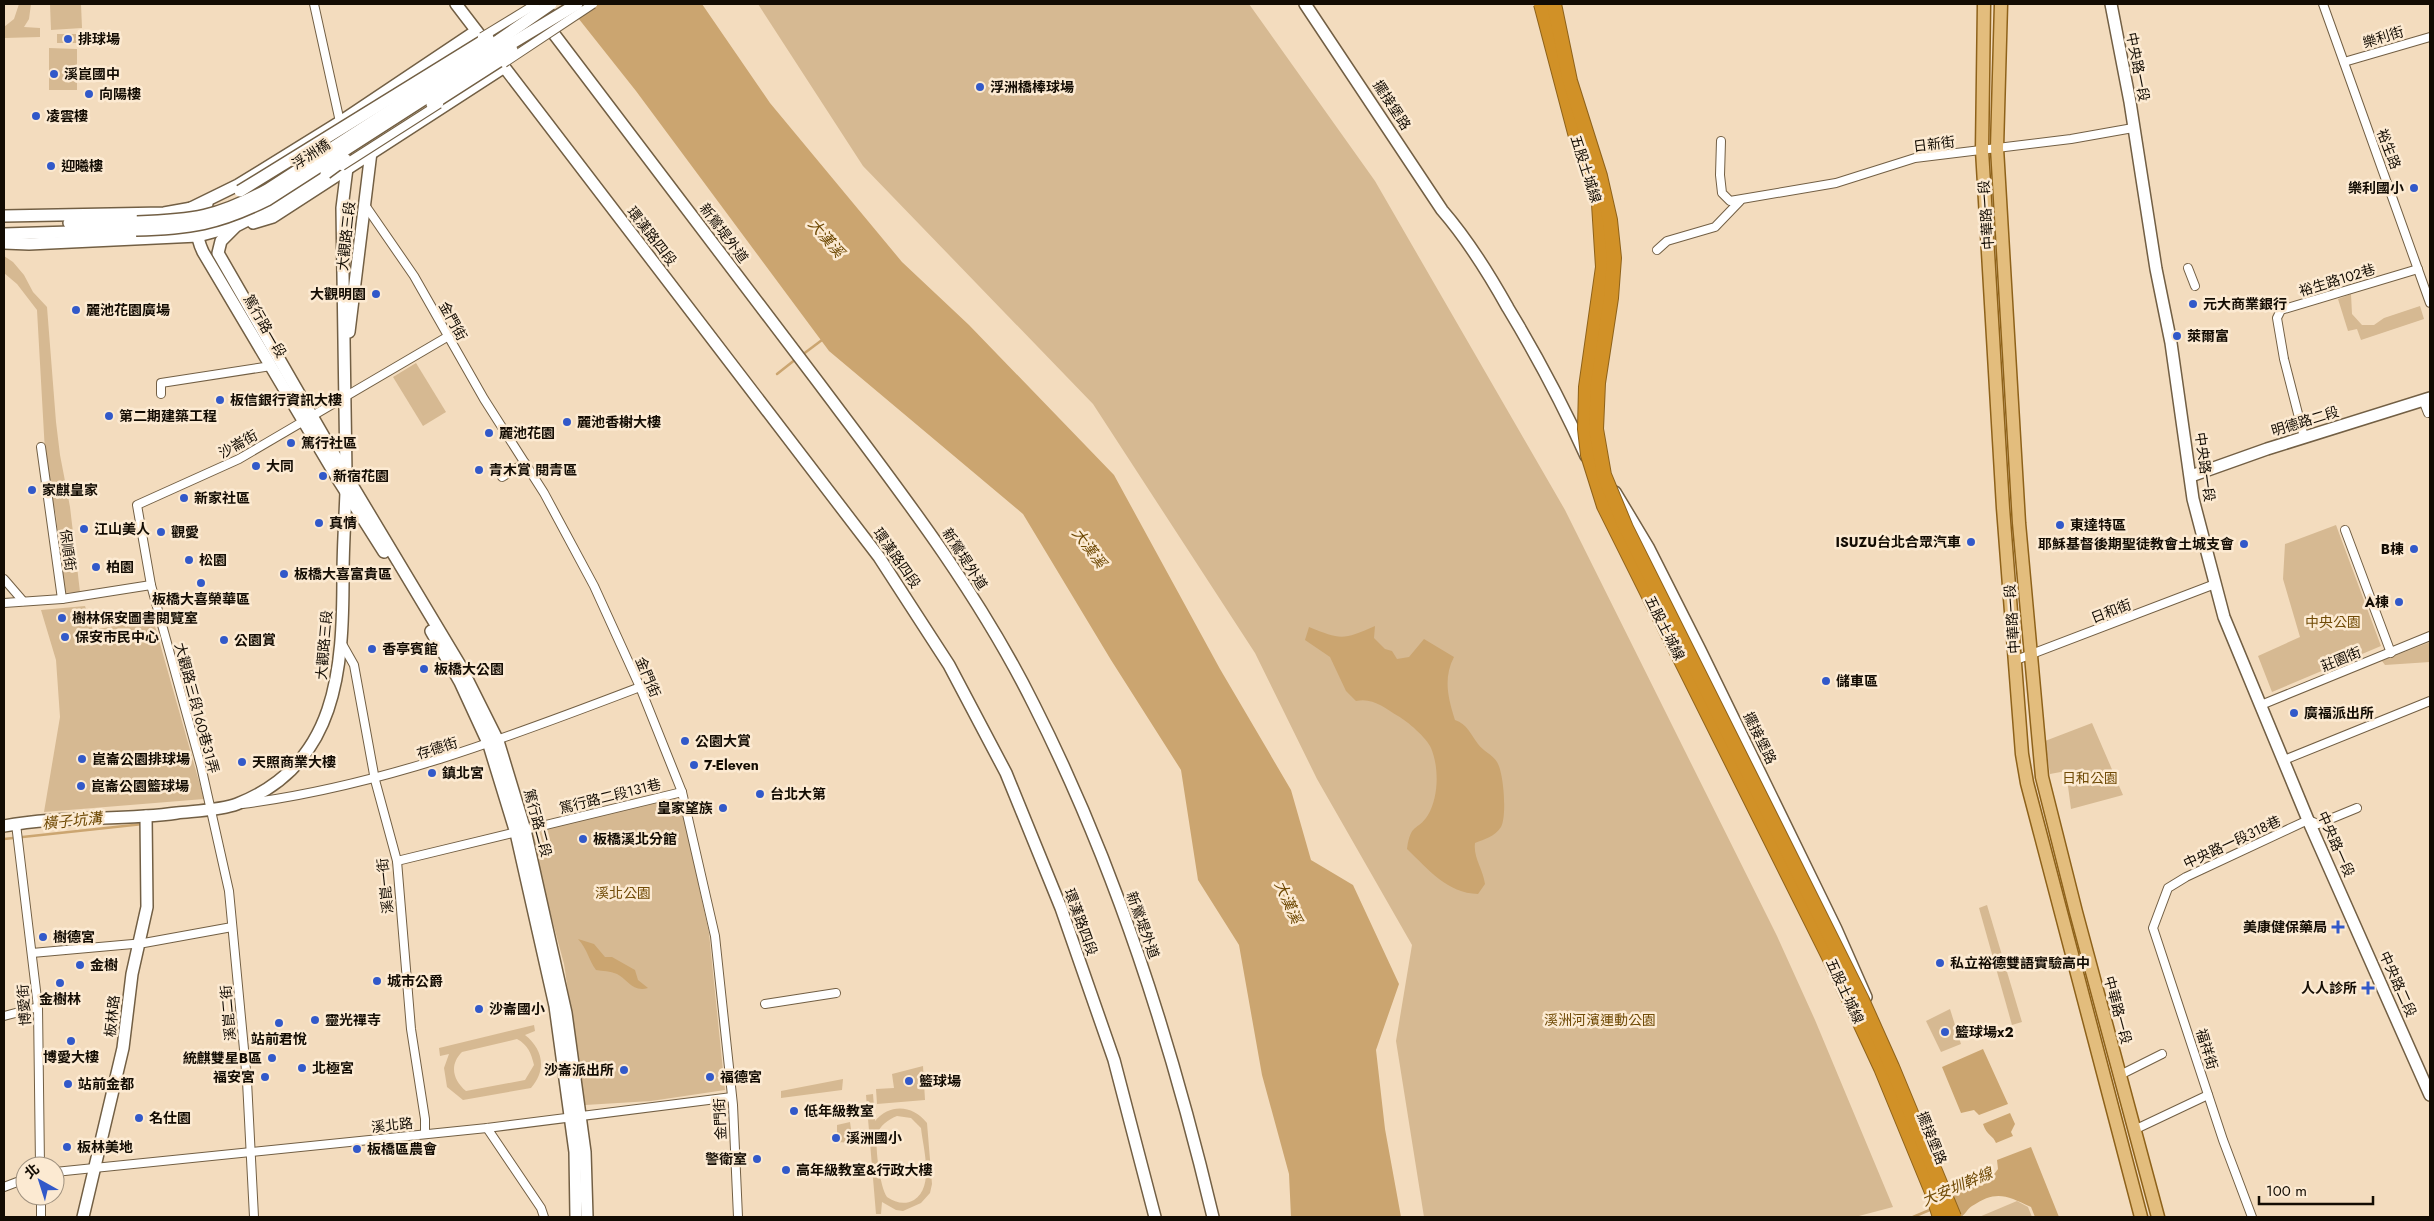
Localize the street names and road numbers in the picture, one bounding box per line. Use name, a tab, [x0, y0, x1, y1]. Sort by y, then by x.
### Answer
street label: 樂利街	[2360, 21, 2406, 53]
street label: 中央路一段	[2122, 31, 2154, 103]
street label: 擺接堡路	[1368, 76, 1416, 134]
street label: 裕生路	[2372, 126, 2406, 172]
street label: 日新街	[1912, 132, 1956, 156]
street label: 五股土城線	[1566, 133, 1606, 205]
street label: 浮洲橋	[288, 134, 334, 174]
street label: 中華路一段	[1974, 179, 1998, 251]
street label: 新鶯堤外道	[695, 199, 753, 267]
street label: 大觀路三段	[332, 200, 360, 272]
street label: 環漢路四段	[623, 202, 681, 270]
street label: 裕生路102巷	[2296, 259, 2378, 301]
street label: 篤行路一段	[239, 291, 291, 361]
street label: 金門街	[434, 298, 472, 344]
street label: 明德路二段	[2269, 401, 2341, 441]
street label: 沙崙街	[215, 425, 261, 463]
street label: 中央路一段	[2190, 431, 2220, 503]
street label: 環漢路四段	[869, 524, 925, 592]
street label: 新鶯堤外道	[938, 524, 992, 594]
street label: 保順街	[55, 528, 81, 572]
street label: 中華路一段	[2000, 583, 2024, 655]
street label: 五股土城線	[1640, 592, 1690, 664]
street label: 日和街	[2088, 594, 2134, 628]
street label: 大觀路三段	[311, 609, 337, 681]
street label: 大觀路三段160巷31弄	[170, 640, 224, 776]
street label: 莊園街	[2318, 642, 2364, 676]
street label: 金門街	[631, 654, 665, 700]
street label: 擺接堡路	[1739, 708, 1781, 768]
street label: 存德街	[414, 732, 460, 764]
street label: 篤行路二段131巷	[557, 774, 663, 818]
street label: 篤行路二段	[519, 787, 557, 859]
street label: 中央路一段	[2313, 808, 2359, 880]
street label: 中央路一段318巷	[2180, 811, 2284, 873]
street label: 溪崑一街	[372, 857, 398, 915]
street label: 環漢路四段	[1060, 886, 1102, 958]
street label: 新鶯堤外道	[1122, 889, 1164, 961]
street label: 中央路二段	[2375, 948, 2421, 1020]
street label: 五股土城線	[1821, 955, 1869, 1027]
street label: 中華路一段	[2099, 974, 2137, 1046]
street label: 博愛街	[13, 983, 35, 1027]
street label: 溪崑二街	[216, 984, 240, 1042]
street label: 板林路	[100, 994, 124, 1038]
street label: 福祥街	[2191, 1026, 2223, 1072]
street label: 金門街	[709, 1098, 731, 1140]
street label: 擺接堡路	[1912, 1108, 1952, 1168]
street label: 溪北路	[370, 1113, 414, 1137]

